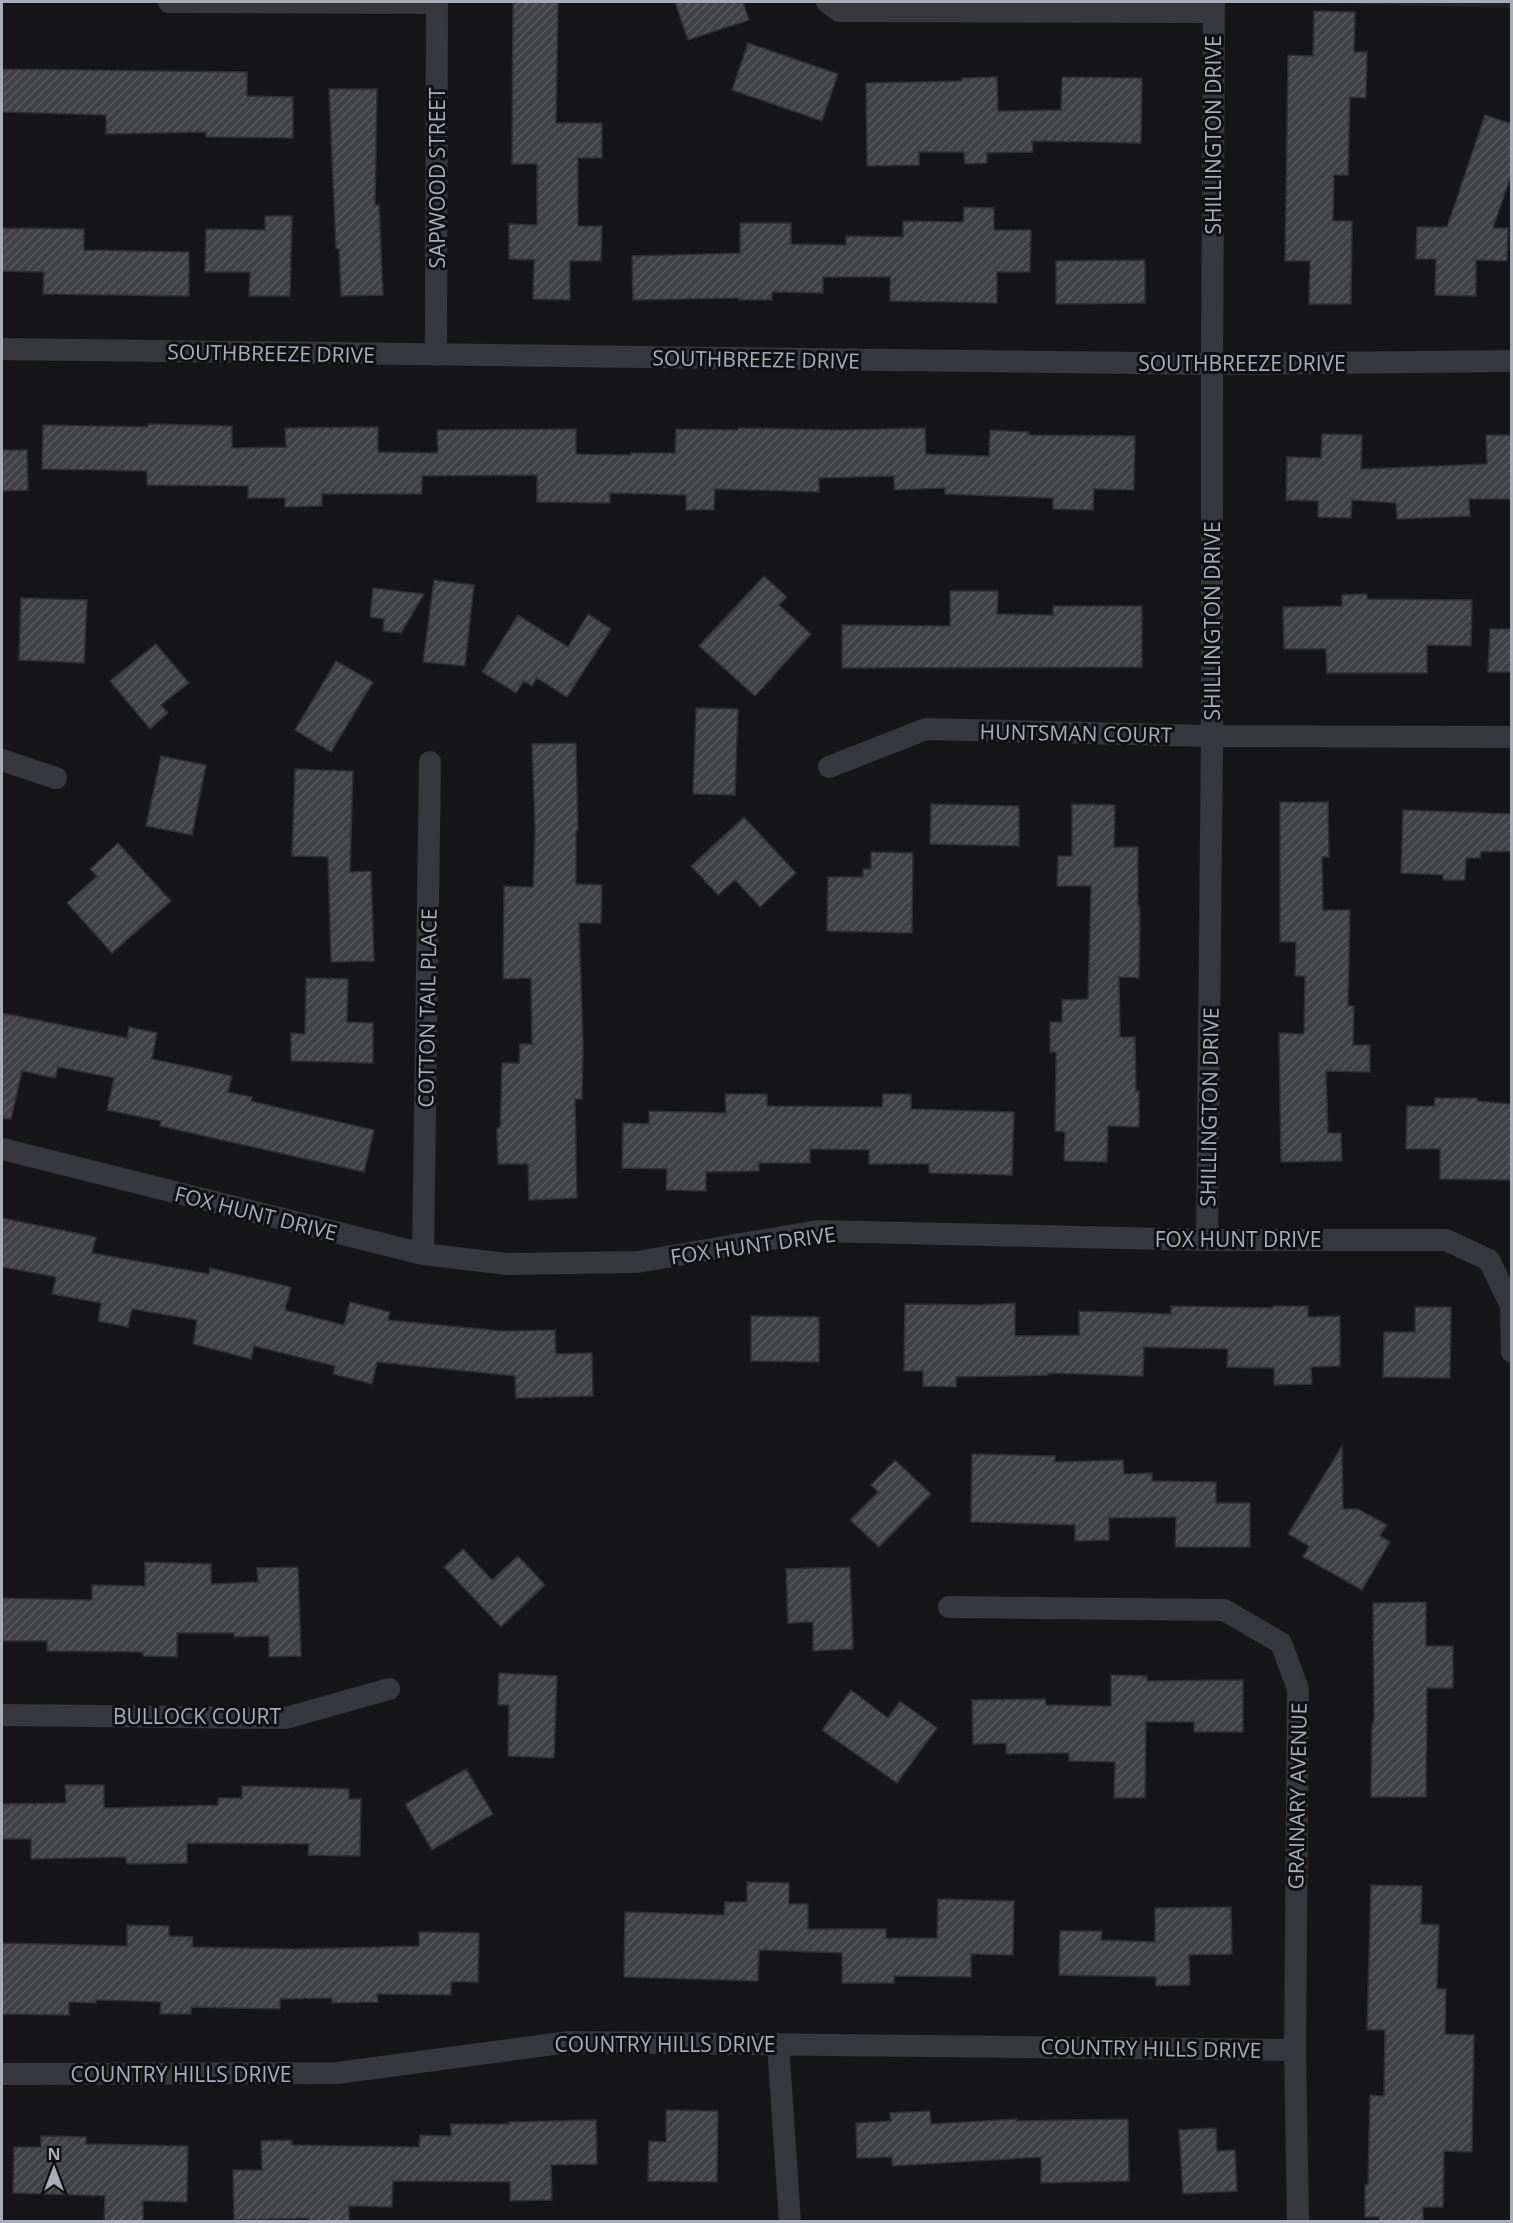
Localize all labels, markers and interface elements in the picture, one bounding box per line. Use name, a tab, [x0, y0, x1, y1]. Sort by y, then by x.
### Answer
street label: SHILLINGTON DRIVE	[1199, 35, 1227, 235]
street label: SAPWOOD STREET	[423, 87, 451, 269]
street label: SOUTHBREEZE DRIVE	[167, 337, 375, 369]
street label: SOUTHBREEZE DRIVE	[652, 343, 860, 375]
street label: SOUTHBREEZE DRIVE	[1138, 349, 1346, 377]
street label: SHILLINGTON DRIVE	[1198, 521, 1226, 721]
street label: HUNTSMAN COURT	[980, 717, 1173, 749]
street label: COTTON TAIL PLACE	[411, 908, 443, 1108]
street label: SHILLINGTON DRIVE	[1193, 1007, 1225, 1207]
street label: FOX HUNT DRIVE	[172, 1179, 340, 1247]
street label: FOX HUNT DRIVE	[669, 1220, 837, 1270]
street label: FOX HUNT DRIVE	[1155, 1225, 1321, 1253]
street label: BULLOCK COURT	[113, 1702, 281, 1730]
street label: GRAINARY AVENUE	[1281, 1702, 1313, 1890]
street label: COUNTRY HILLS DRIVE	[555, 2030, 775, 2058]
street label: COUNTRY HILLS DRIVE	[1040, 2032, 1262, 2064]
street label: COUNTRY HILLS DRIVE	[71, 2060, 291, 2088]
north arrow	[24, 2139, 84, 2199]
text: N	[47, 2143, 61, 2165]

